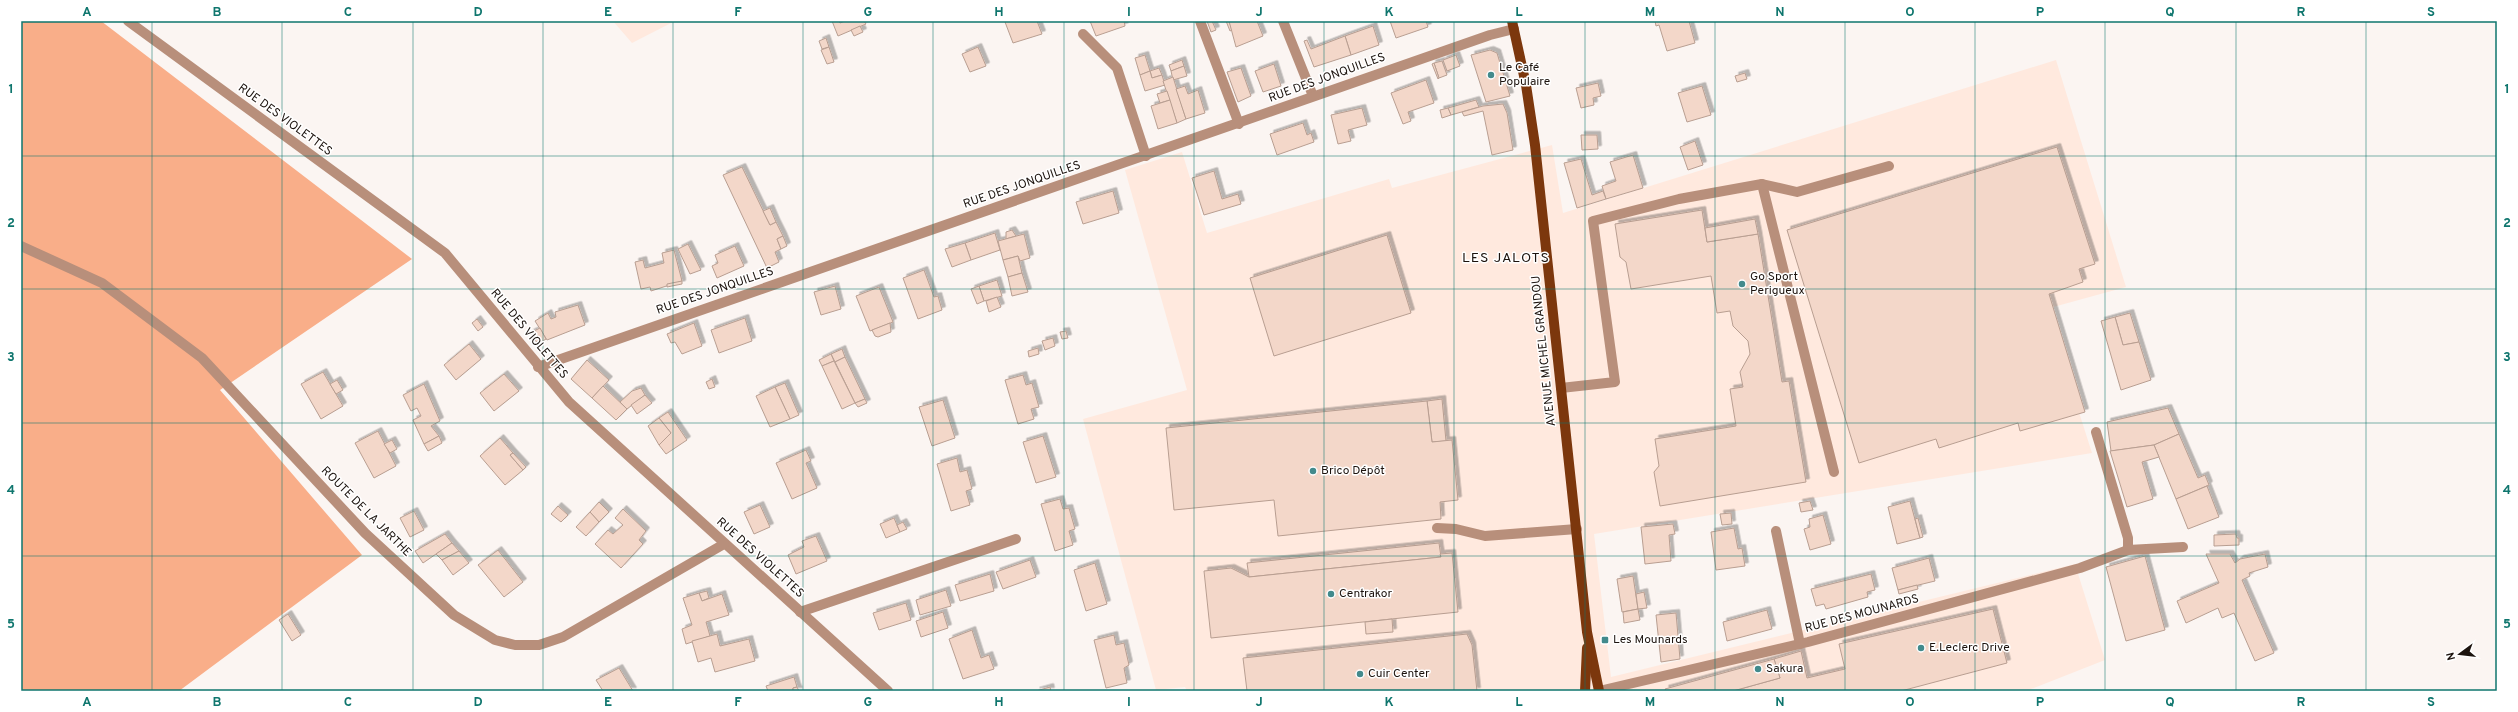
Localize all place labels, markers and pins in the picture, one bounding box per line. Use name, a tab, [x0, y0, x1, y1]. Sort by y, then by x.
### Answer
place label: Le Café Populaire	[1499, 60, 1550, 90]
marker: Le Café Populaire	[1486, 70, 1496, 80]
place label: Go Sport Perigueux	[1750, 269, 1805, 299]
marker: Go Sport Perigueux	[1737, 279, 1747, 289]
place label: Brico Dépôt	[1321, 463, 1385, 479]
marker: Brico Dépôt	[1308, 466, 1318, 476]
place label: Centrakor	[1339, 586, 1392, 602]
marker: Centrakor	[1326, 589, 1336, 599]
place label: Les Mounards	[1613, 632, 1688, 648]
marker: Les Mounards	[1600, 635, 1610, 645]
place label: E.Leclerc Drive	[1929, 640, 2010, 656]
marker: E.Leclerc Drive	[1916, 643, 1926, 653]
place label: Sakura	[1766, 661, 1803, 677]
marker: Sakura	[1753, 664, 1763, 674]
place label: Cuir Center	[1368, 666, 1430, 682]
marker: Cuir Center	[1355, 669, 1365, 679]

